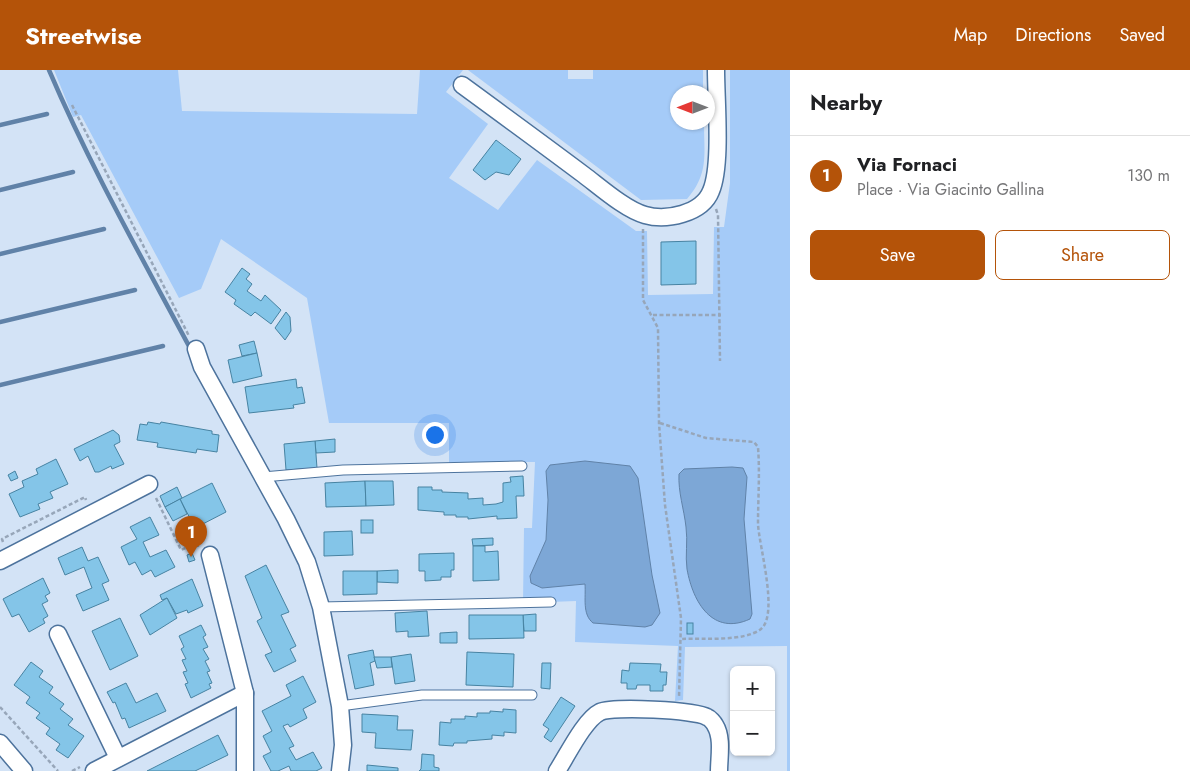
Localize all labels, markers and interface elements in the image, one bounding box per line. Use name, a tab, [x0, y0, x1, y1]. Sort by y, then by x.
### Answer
text: Streetwise	[25, 18, 142, 53]
text: Map	[954, 22, 987, 48]
text: Directions	[1015, 22, 1091, 48]
text: Saved	[1119, 22, 1165, 48]
north arrow	[670, 85, 715, 130]
text: Nearby	[810, 88, 882, 118]
text: Via Fornaci	[857, 151, 957, 178]
text: 1	[822, 164, 830, 187]
text: 130 m	[1127, 164, 1170, 187]
text: Place · Via Giacinto Gallina	[857, 178, 1044, 201]
button: Save	[810, 230, 985, 280]
button: Share	[995, 230, 1170, 280]
your location	[422, 422, 448, 448]
pin: 1	[175, 516, 207, 557]
map controls	[730, 666, 775, 756]
button: +	[730, 666, 775, 711]
button: −	[730, 711, 775, 756]

